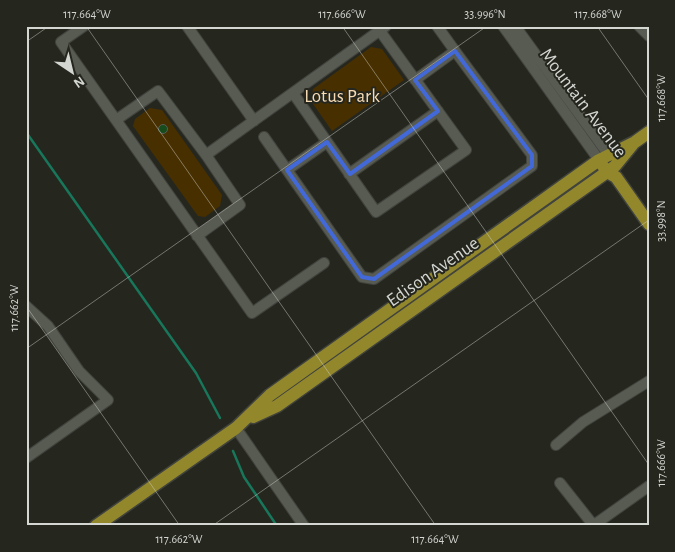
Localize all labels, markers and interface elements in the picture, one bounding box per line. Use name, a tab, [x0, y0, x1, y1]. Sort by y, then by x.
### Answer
text: 117.664°W	[63, 8, 111, 20]
text: 117.666°W	[318, 8, 366, 20]
text: 33.996°N	[464, 8, 506, 20]
text: 117.668°W	[574, 8, 622, 20]
street label: Mountain Avenue	[536, 45, 630, 161]
north arrow	[48, 48, 98, 98]
text: N	[71, 73, 87, 90]
text: 117.668°W	[655, 74, 667, 122]
park label: Lotus Park	[304, 87, 380, 106]
text: 33.998°N	[655, 200, 667, 242]
street label: Edison Avenue	[383, 233, 483, 311]
text: 117.662°W	[8, 284, 20, 332]
text: 117.666°W	[655, 439, 667, 487]
text: 117.662°W	[155, 533, 203, 545]
text: 117.664°W	[411, 533, 459, 545]

